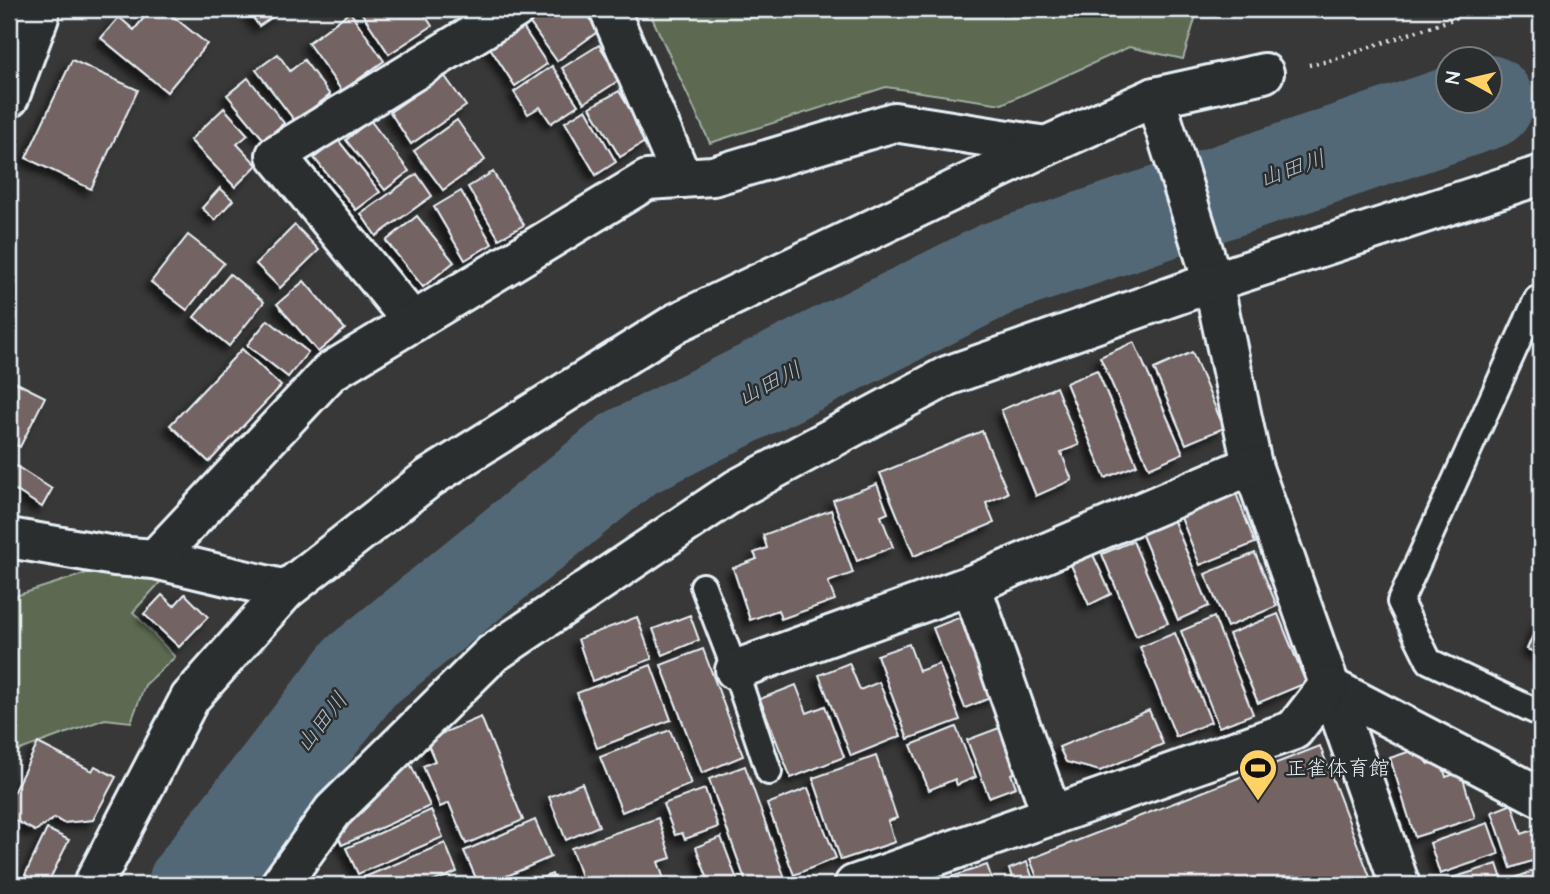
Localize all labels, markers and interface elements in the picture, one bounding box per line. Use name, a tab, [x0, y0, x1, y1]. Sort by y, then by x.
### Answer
north arrow	[1434, 46, 1504, 116]
text: N	[1439, 70, 1468, 86]
water label: 山田川	[1254, 143, 1330, 195]
water label: 山田川	[731, 354, 807, 414]
water label: 山田川	[288, 686, 356, 760]
sports icon: 正雀体育館	[1237, 747, 1279, 802]
place label: 正雀体育館	[1285, 754, 1390, 783]

